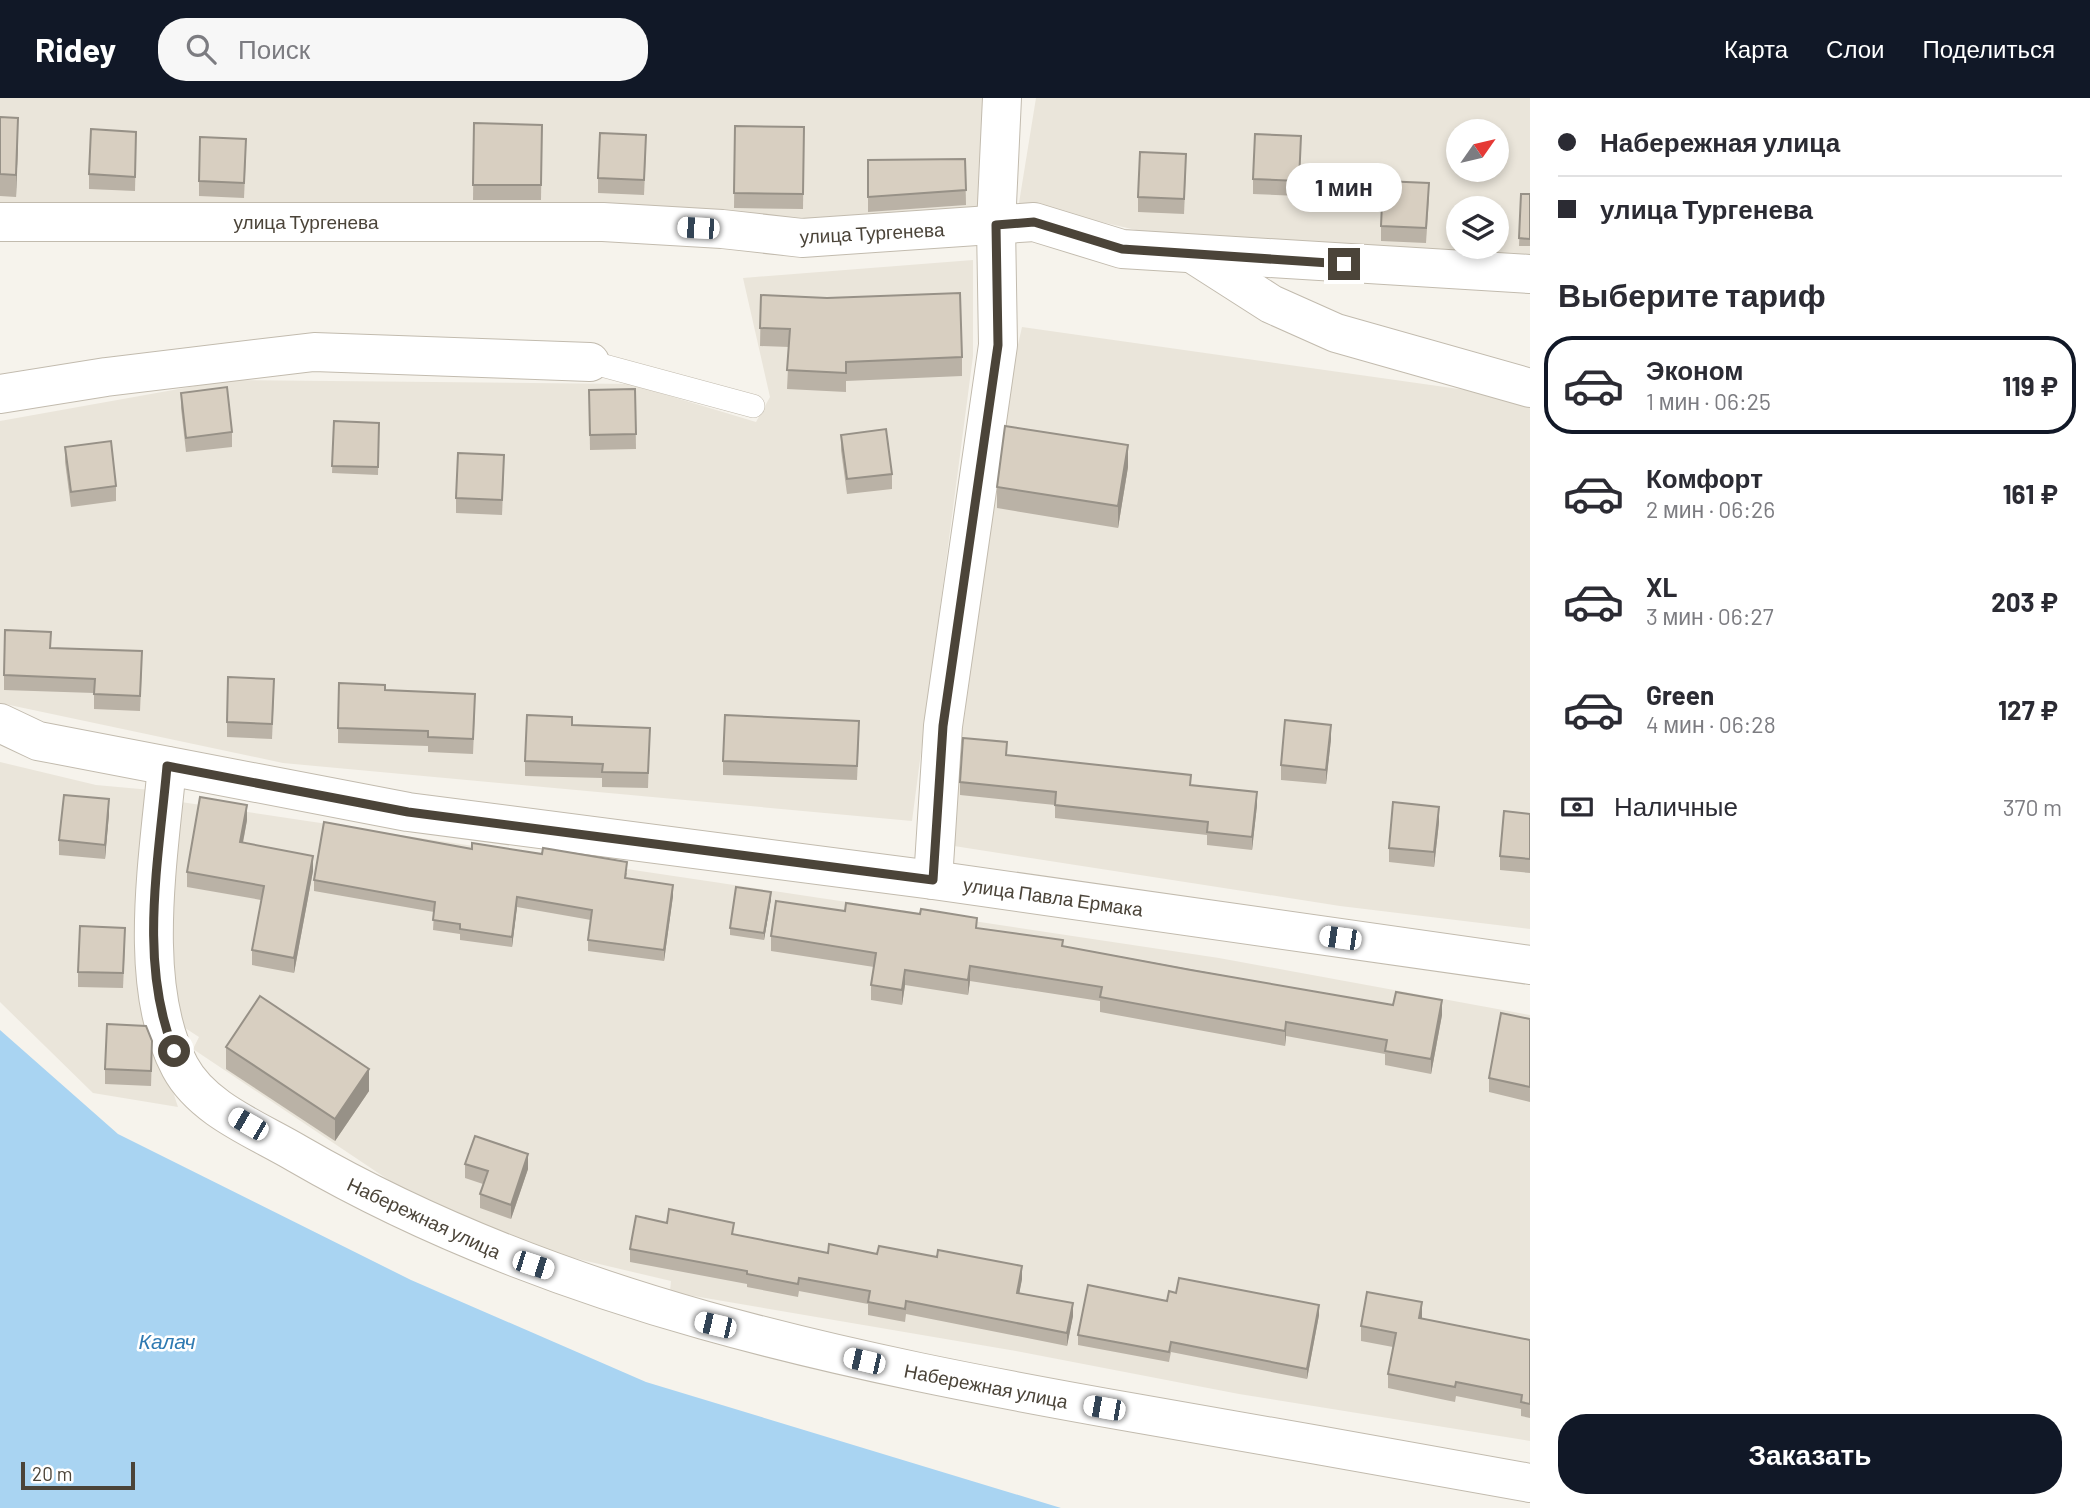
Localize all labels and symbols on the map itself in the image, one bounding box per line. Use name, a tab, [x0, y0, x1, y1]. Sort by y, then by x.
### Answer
north arrow	[1446, 119, 1508, 182]
callout: 1 мин	[1286, 162, 1402, 212]
street label: улица Тургенева	[233, 210, 379, 233]
car	[677, 216, 720, 240]
street label: улица Тургенева	[799, 217, 945, 248]
route end	[1328, 248, 1360, 280]
street label: улица Павла Ермака	[962, 872, 1145, 921]
car	[1318, 925, 1363, 951]
route start	[158, 1035, 190, 1067]
car	[225, 1104, 272, 1144]
street label: Набережная улица	[344, 1172, 505, 1263]
car	[510, 1249, 557, 1281]
car	[693, 1310, 738, 1340]
water label: Калач	[139, 1328, 196, 1353]
car	[842, 1346, 887, 1376]
street label: Набережная улица	[902, 1358, 1070, 1413]
car	[1082, 1394, 1127, 1422]
scale bar	[21, 1459, 135, 1491]

